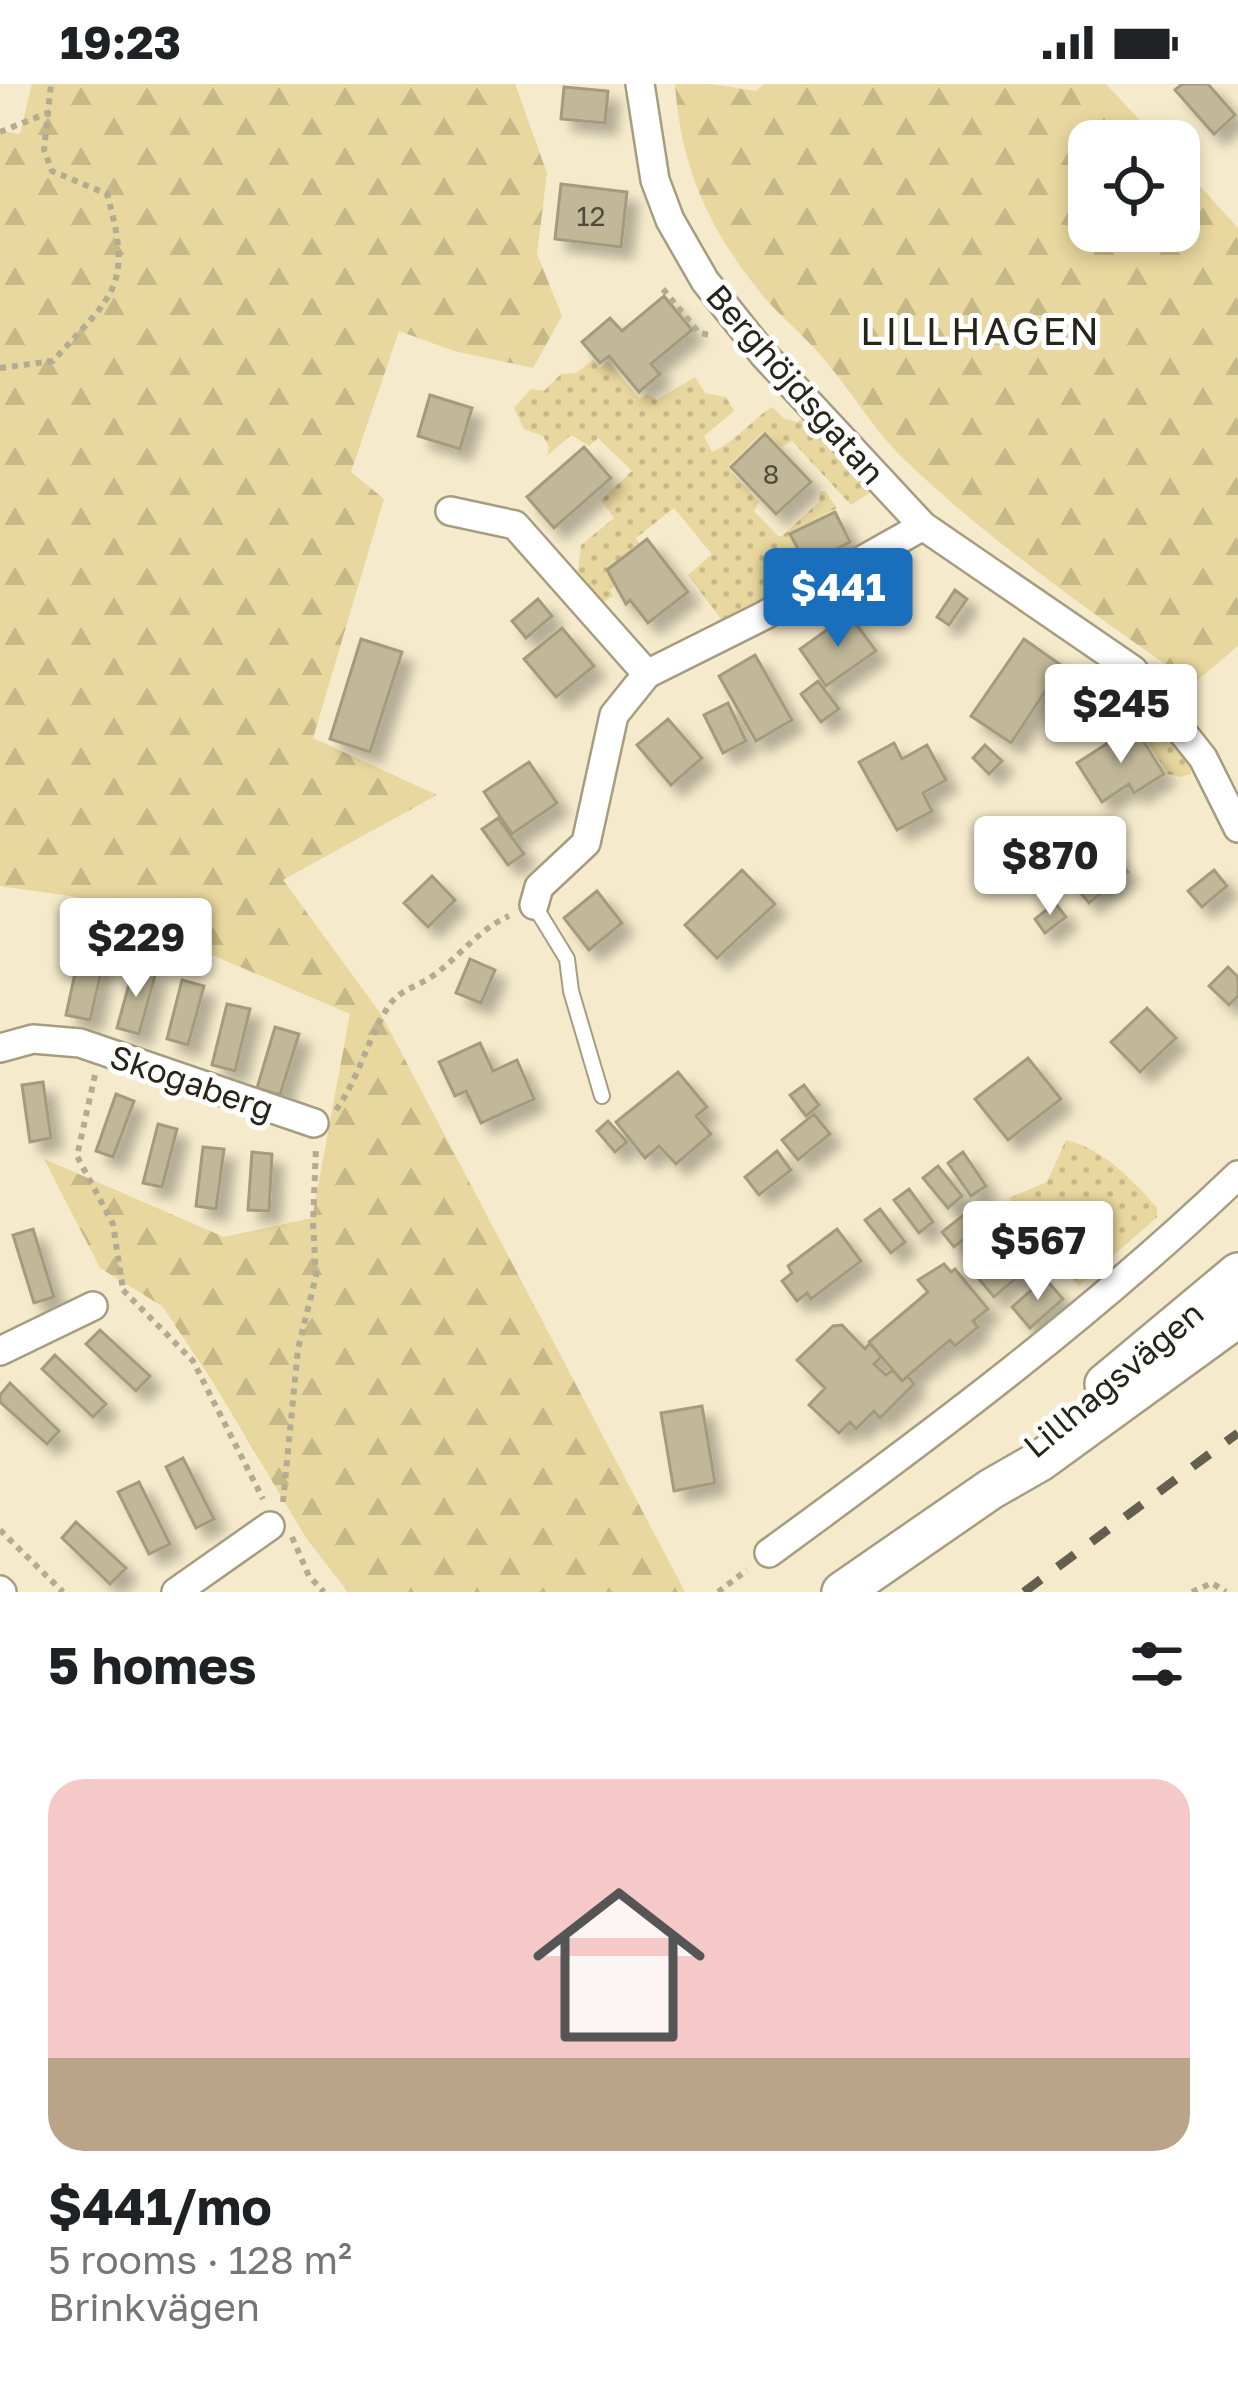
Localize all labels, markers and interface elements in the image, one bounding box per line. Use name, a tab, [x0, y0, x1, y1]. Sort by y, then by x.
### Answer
text: 19:23	[60, 15, 181, 69]
map controls	[1068, 120, 1200, 252]
button: locate	[1068, 120, 1200, 252]
house number: 12	[577, 200, 605, 232]
street label: Berghöjdsgatan	[699, 276, 893, 492]
district label: LILLHAGEN	[860, 307, 1102, 354]
house number: 8	[763, 458, 779, 490]
pin: $441	[767, 548, 909, 650]
text: $441	[791, 563, 885, 610]
pin: $245	[1050, 664, 1192, 766]
text: $245	[1072, 679, 1170, 726]
pin: $870	[979, 816, 1121, 918]
text: $870	[1001, 831, 1099, 878]
pin: $229	[65, 898, 207, 1000]
text: $229	[87, 913, 185, 960]
street label: Skogaberg	[105, 1036, 279, 1128]
pin: $567	[967, 1201, 1109, 1303]
text: $567	[990, 1216, 1086, 1263]
street label: Lillhagsvägen	[1016, 1293, 1210, 1465]
icon: filters	[1124, 1631, 1190, 1697]
text: 5 homes	[48, 1634, 257, 1695]
icon: home	[511, 1857, 727, 2073]
text: $441/mo	[48, 2175, 272, 2236]
text: 5 rooms · 128 m²	[48, 2236, 352, 2283]
text: Brinkvägen	[48, 2283, 260, 2330]

